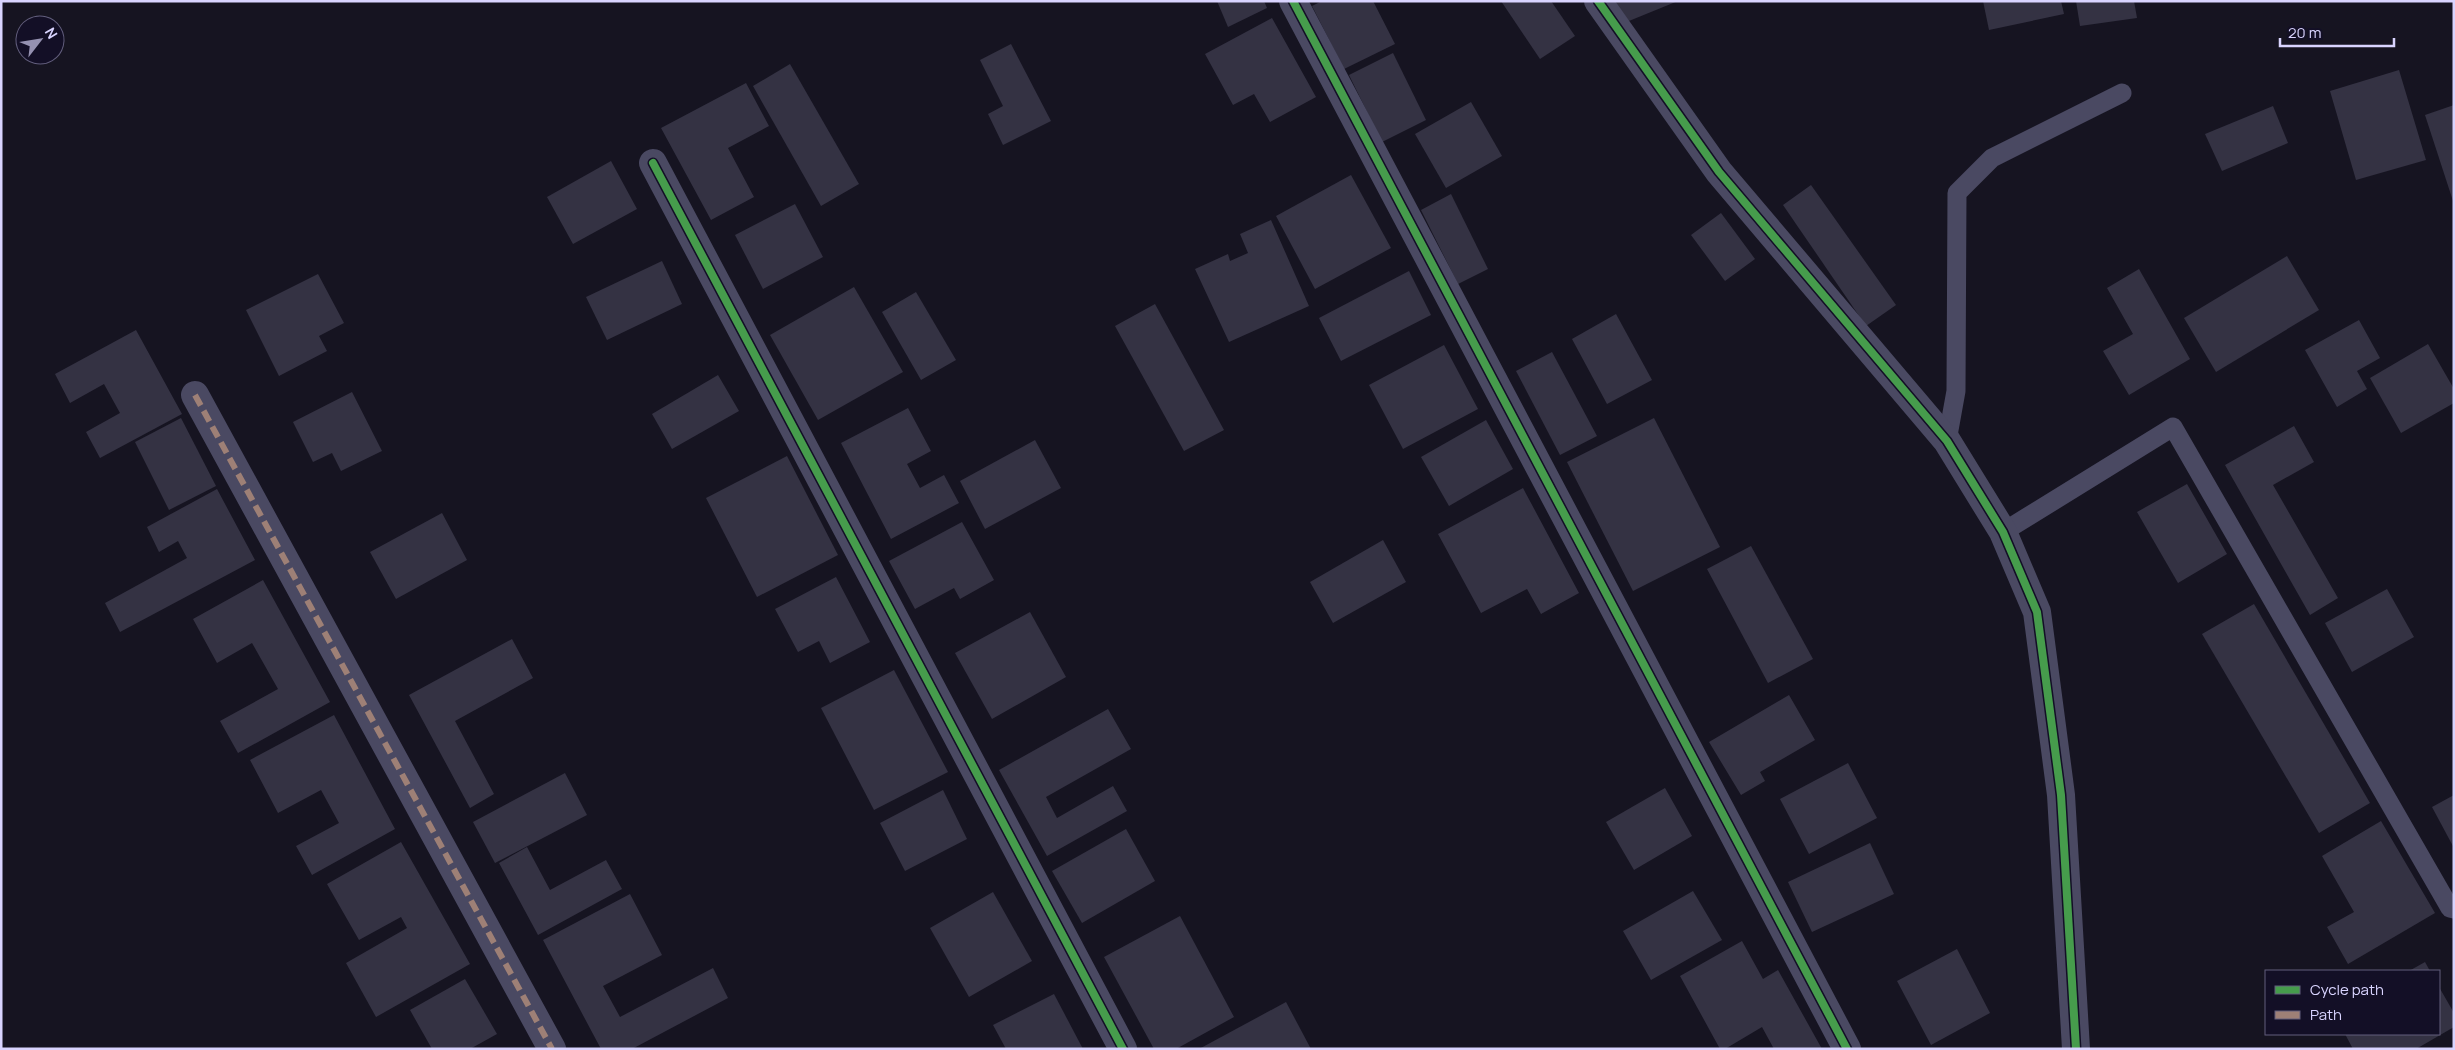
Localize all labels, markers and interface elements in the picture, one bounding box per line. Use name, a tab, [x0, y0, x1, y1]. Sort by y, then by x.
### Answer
north arrow	[15, 15, 65, 65]
scale bar	[2280, 15, 2394, 47]
text: 20 m	[2288, 22, 2321, 43]
text: N	[41, 24, 62, 42]
legend	[2265, 970, 2440, 1035]
text: Cycle path	[2310, 979, 2384, 1000]
text: Path	[2310, 1004, 2342, 1025]

